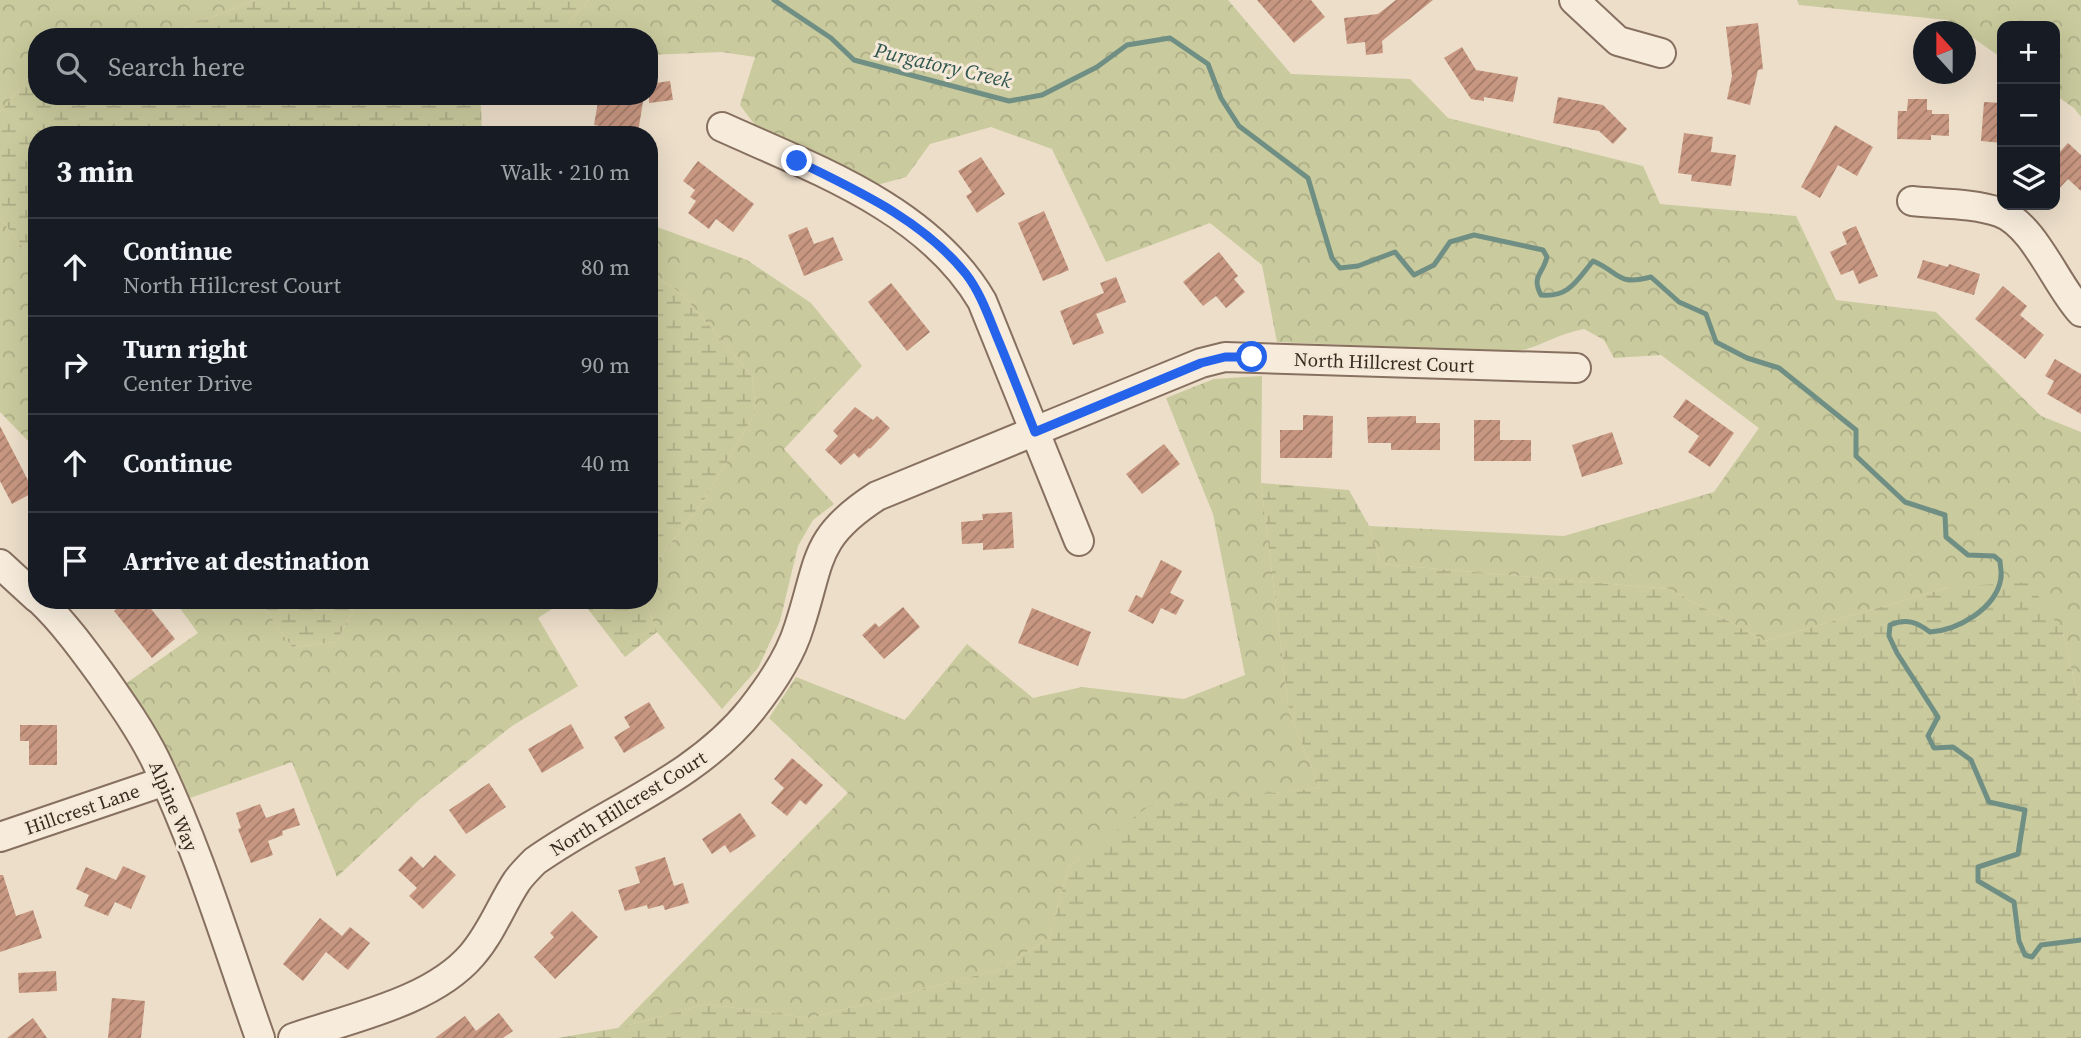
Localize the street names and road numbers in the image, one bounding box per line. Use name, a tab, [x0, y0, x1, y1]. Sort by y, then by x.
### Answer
street label: North Hillcrest Court	[1294, 346, 1475, 378]
street label: North Hillcrest Court	[545, 744, 712, 862]
street label: Alpine Way	[143, 757, 205, 855]
street label: Hillcrest Lane	[21, 777, 143, 841]

